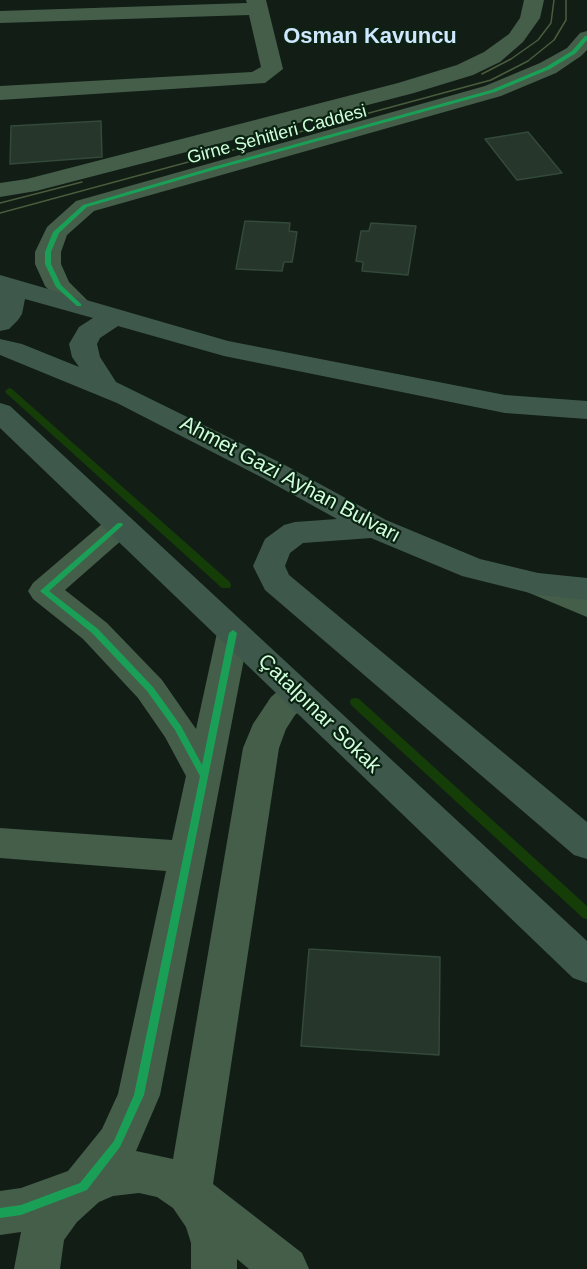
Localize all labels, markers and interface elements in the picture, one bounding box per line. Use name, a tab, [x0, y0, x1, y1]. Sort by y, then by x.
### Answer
district label: Osman Kavuncu	[283, 24, 457, 50]
street label: Girne Şehitleri Caddesi	[185, 101, 369, 169]
street label: Ahmet Gazi Ayhan Bulvarı	[176, 411, 404, 549]
street label: Çatalpınar Sokak	[252, 649, 386, 779]

